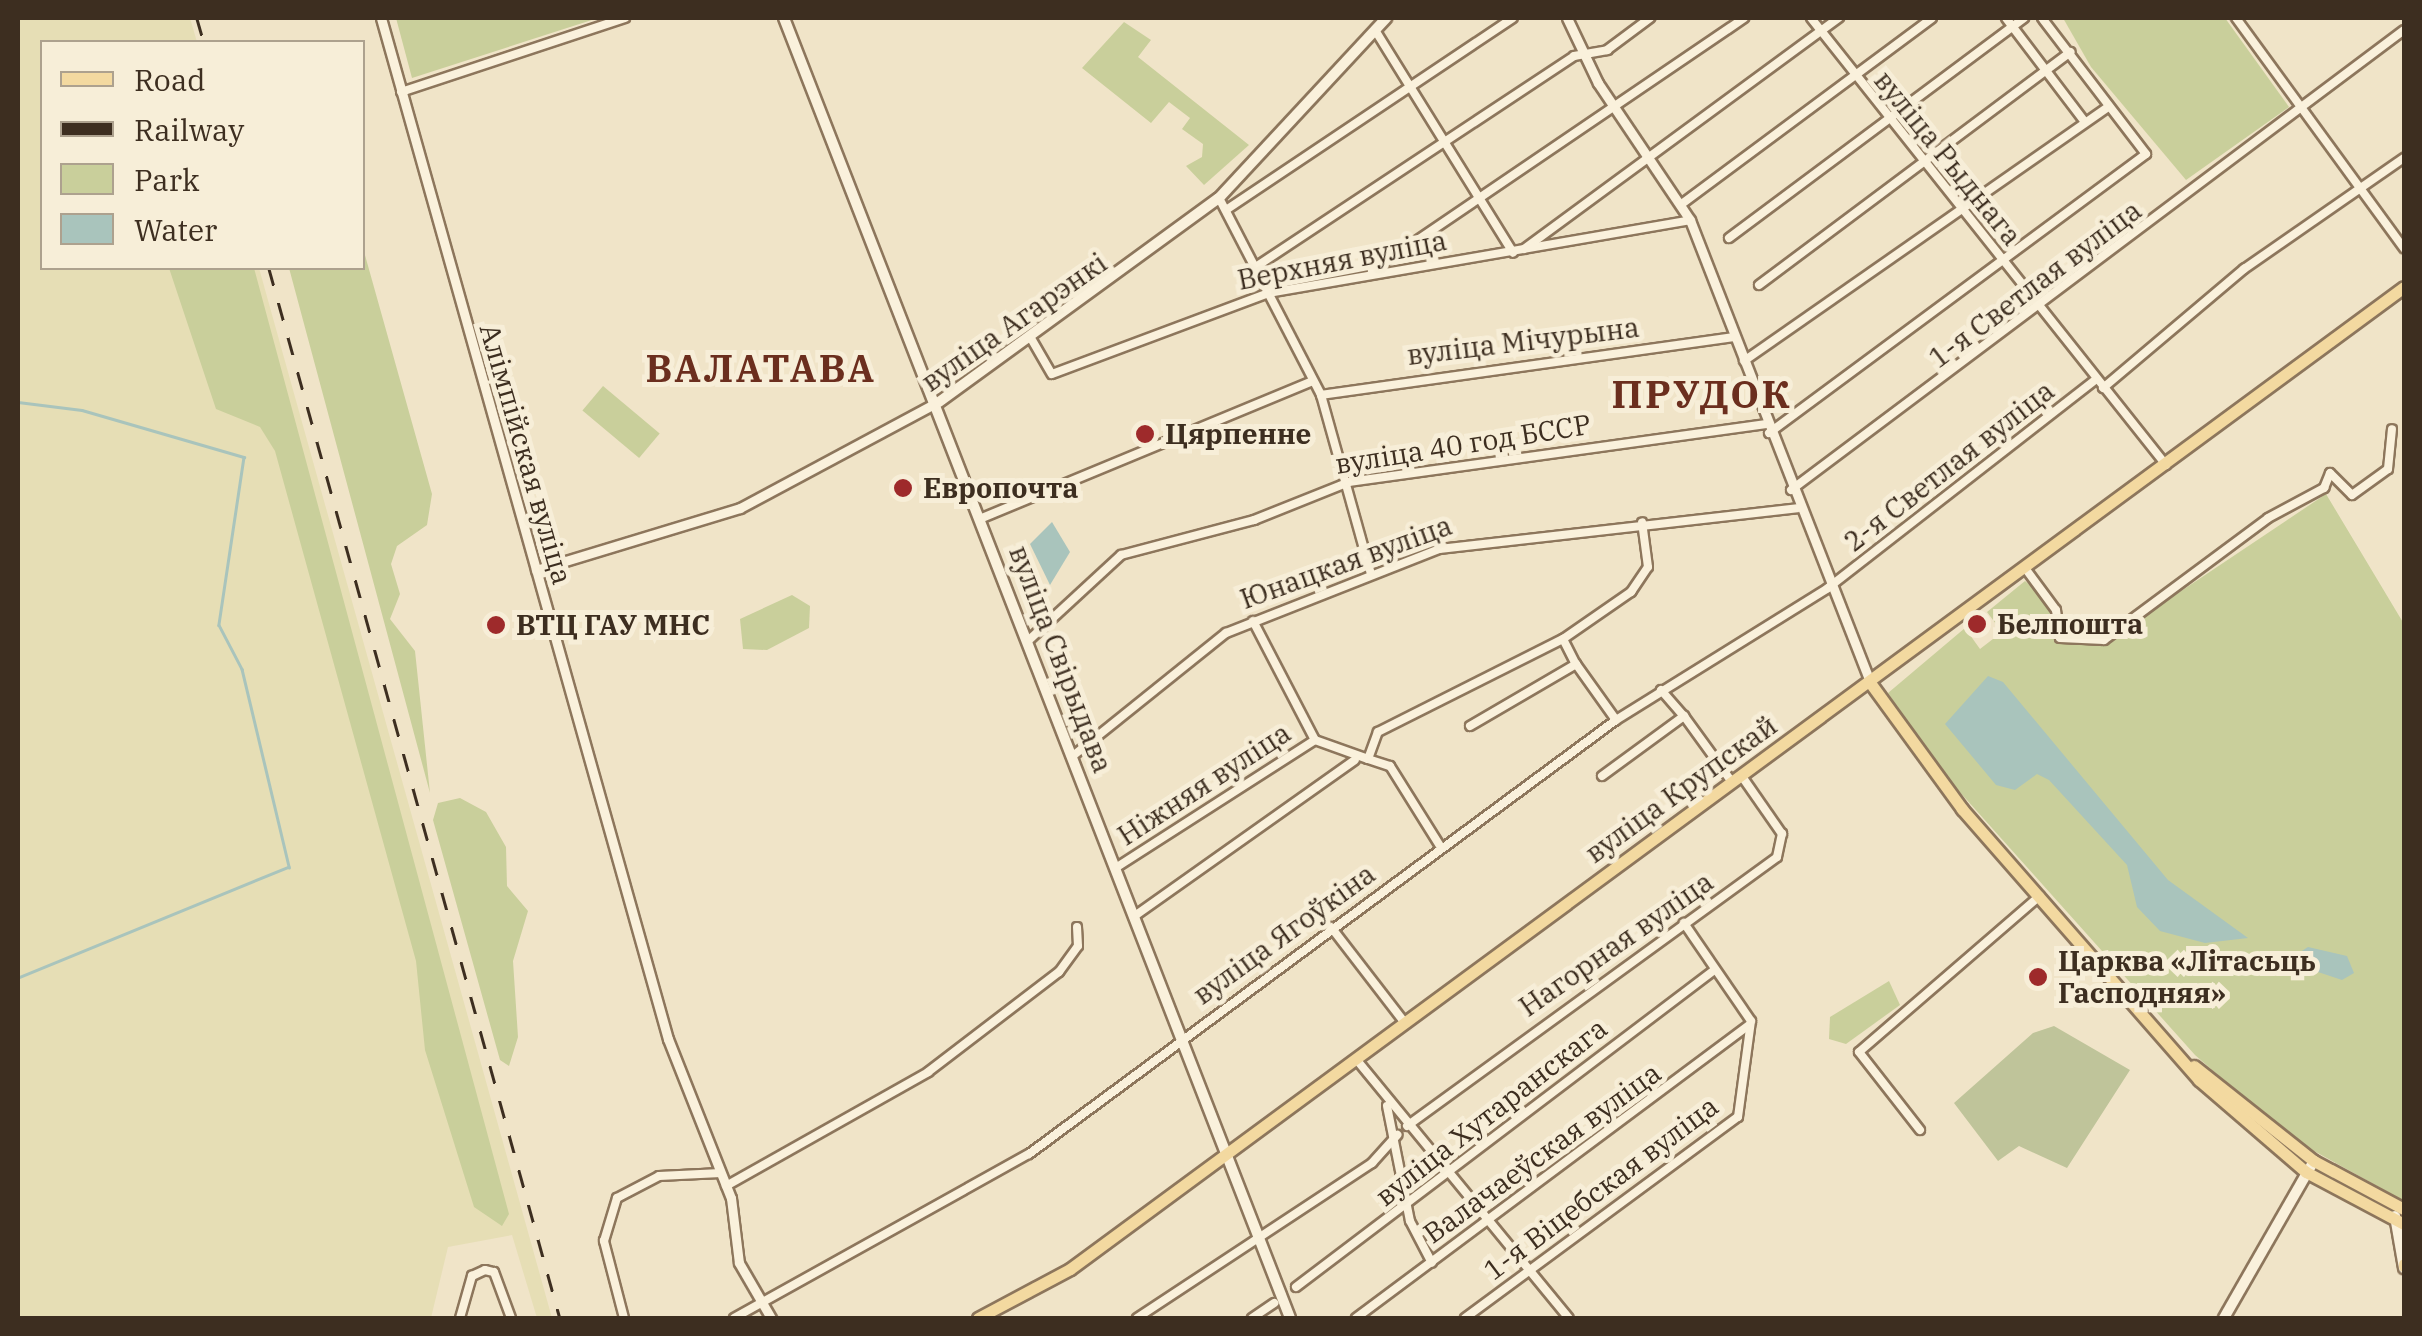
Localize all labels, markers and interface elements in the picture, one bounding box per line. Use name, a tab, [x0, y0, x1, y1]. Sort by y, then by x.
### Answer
legend	[40, 40, 365, 270]
text: Road	[134, 60, 206, 99]
street label: вуліца Рыднага	[1867, 64, 2029, 252]
text: Railway	[134, 110, 244, 149]
text: Park	[134, 160, 200, 199]
street label: 1-я Светлая вуліца	[1922, 193, 2148, 375]
text: Water	[134, 210, 217, 249]
street label: Верхняя вуліца	[1235, 223, 1449, 297]
street label: вуліца Агарэнкі	[915, 246, 1113, 398]
street label: вуліца Мічурына	[1405, 310, 1641, 372]
street label: Алімпійская вуліца	[473, 320, 579, 588]
district label: ВАЛАТАВА	[645, 345, 877, 391]
district label: ПРУДОК	[1612, 371, 1792, 417]
street label: 2-я Светлая вуліца	[1837, 374, 2061, 558]
street label: вуліца 40 год БССР	[1333, 407, 1593, 481]
place label: Цярпенне	[1165, 417, 1311, 451]
marker: Цярпенне	[1134, 423, 1156, 445]
place label: Европочта	[923, 471, 1078, 505]
marker: Европочта	[892, 477, 914, 499]
street label: Юнацкая вуліца	[1236, 508, 1456, 616]
street label: вуліца Свірыдава	[1002, 541, 1120, 777]
place label: Белпошта	[1997, 607, 2143, 641]
place label: ВТЦ ГАУ МНС	[516, 608, 710, 642]
marker: Белпошта	[1966, 613, 1988, 635]
marker: ВТЦ ГАУ МНС	[485, 614, 507, 636]
street label: вуліца Крупскай	[1579, 708, 1783, 870]
street label: Ніжняя вуліца	[1111, 716, 1297, 852]
street label: вуліца Ягоўкіна	[1186, 857, 1382, 1011]
street label: Нагорная вуліца	[1513, 865, 1719, 1023]
place label: Царква «Літасьць Гасподняя»	[2058, 944, 2316, 1010]
marker: Царква «Літасьць Гасподняя»	[2027, 966, 2049, 988]
street label: вуліца Хутаранскага	[1368, 1011, 1614, 1213]
street label: Валачаеўская вуліца	[1417, 1056, 1667, 1250]
street label: 1-я Віцебская вуліца	[1477, 1089, 1725, 1287]

